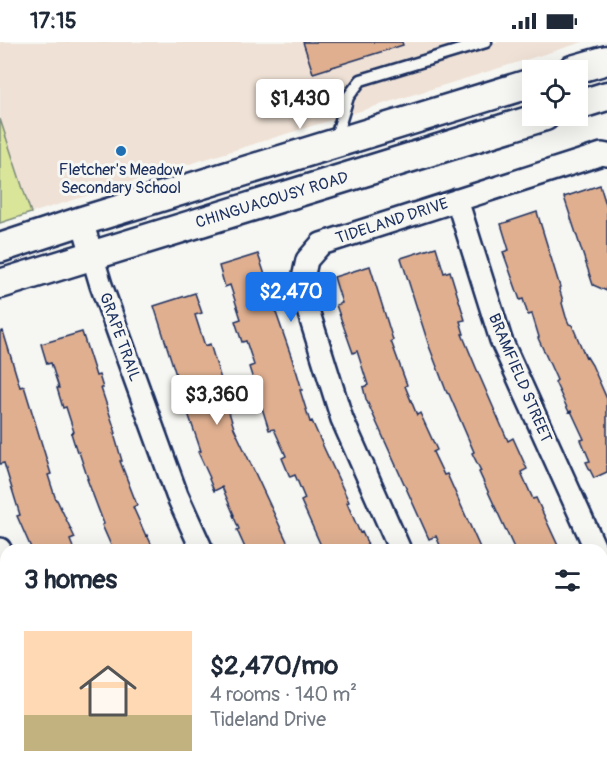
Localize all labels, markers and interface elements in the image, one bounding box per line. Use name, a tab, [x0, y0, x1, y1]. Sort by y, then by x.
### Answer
text: 17:15	[30, 7, 77, 35]
map controls	[522, 60, 588, 126]
button: locate	[522, 60, 588, 126]
pin: $1,430	[251, 79, 349, 130]
text: $1,430	[270, 86, 330, 111]
marker: Fletcher's Meadow Secondary School	[114, 144, 128, 158]
place label: Fletcher's Meadow Secondary School	[59, 160, 183, 198]
street label: CHINGUACOUSY ROAD	[193, 167, 351, 233]
street label: TIDELAND DRIVE	[333, 193, 451, 249]
pin: $2,470	[242, 272, 340, 323]
text: $2,470	[260, 279, 322, 304]
street label: GRAPE TRAIL	[95, 290, 145, 384]
street label: BRAMFIELD STREET	[484, 310, 556, 446]
pin: $3,360	[168, 375, 266, 426]
text: $3,360	[185, 382, 249, 407]
text: 3 homes	[24, 564, 117, 596]
icon: filters	[551, 564, 584, 597]
text: $2,470/mo	[210, 650, 338, 682]
icon: home	[72, 655, 144, 727]
text: 4 rooms · 140 m²	[210, 682, 357, 707]
text: Tideland Drive	[210, 707, 326, 732]

